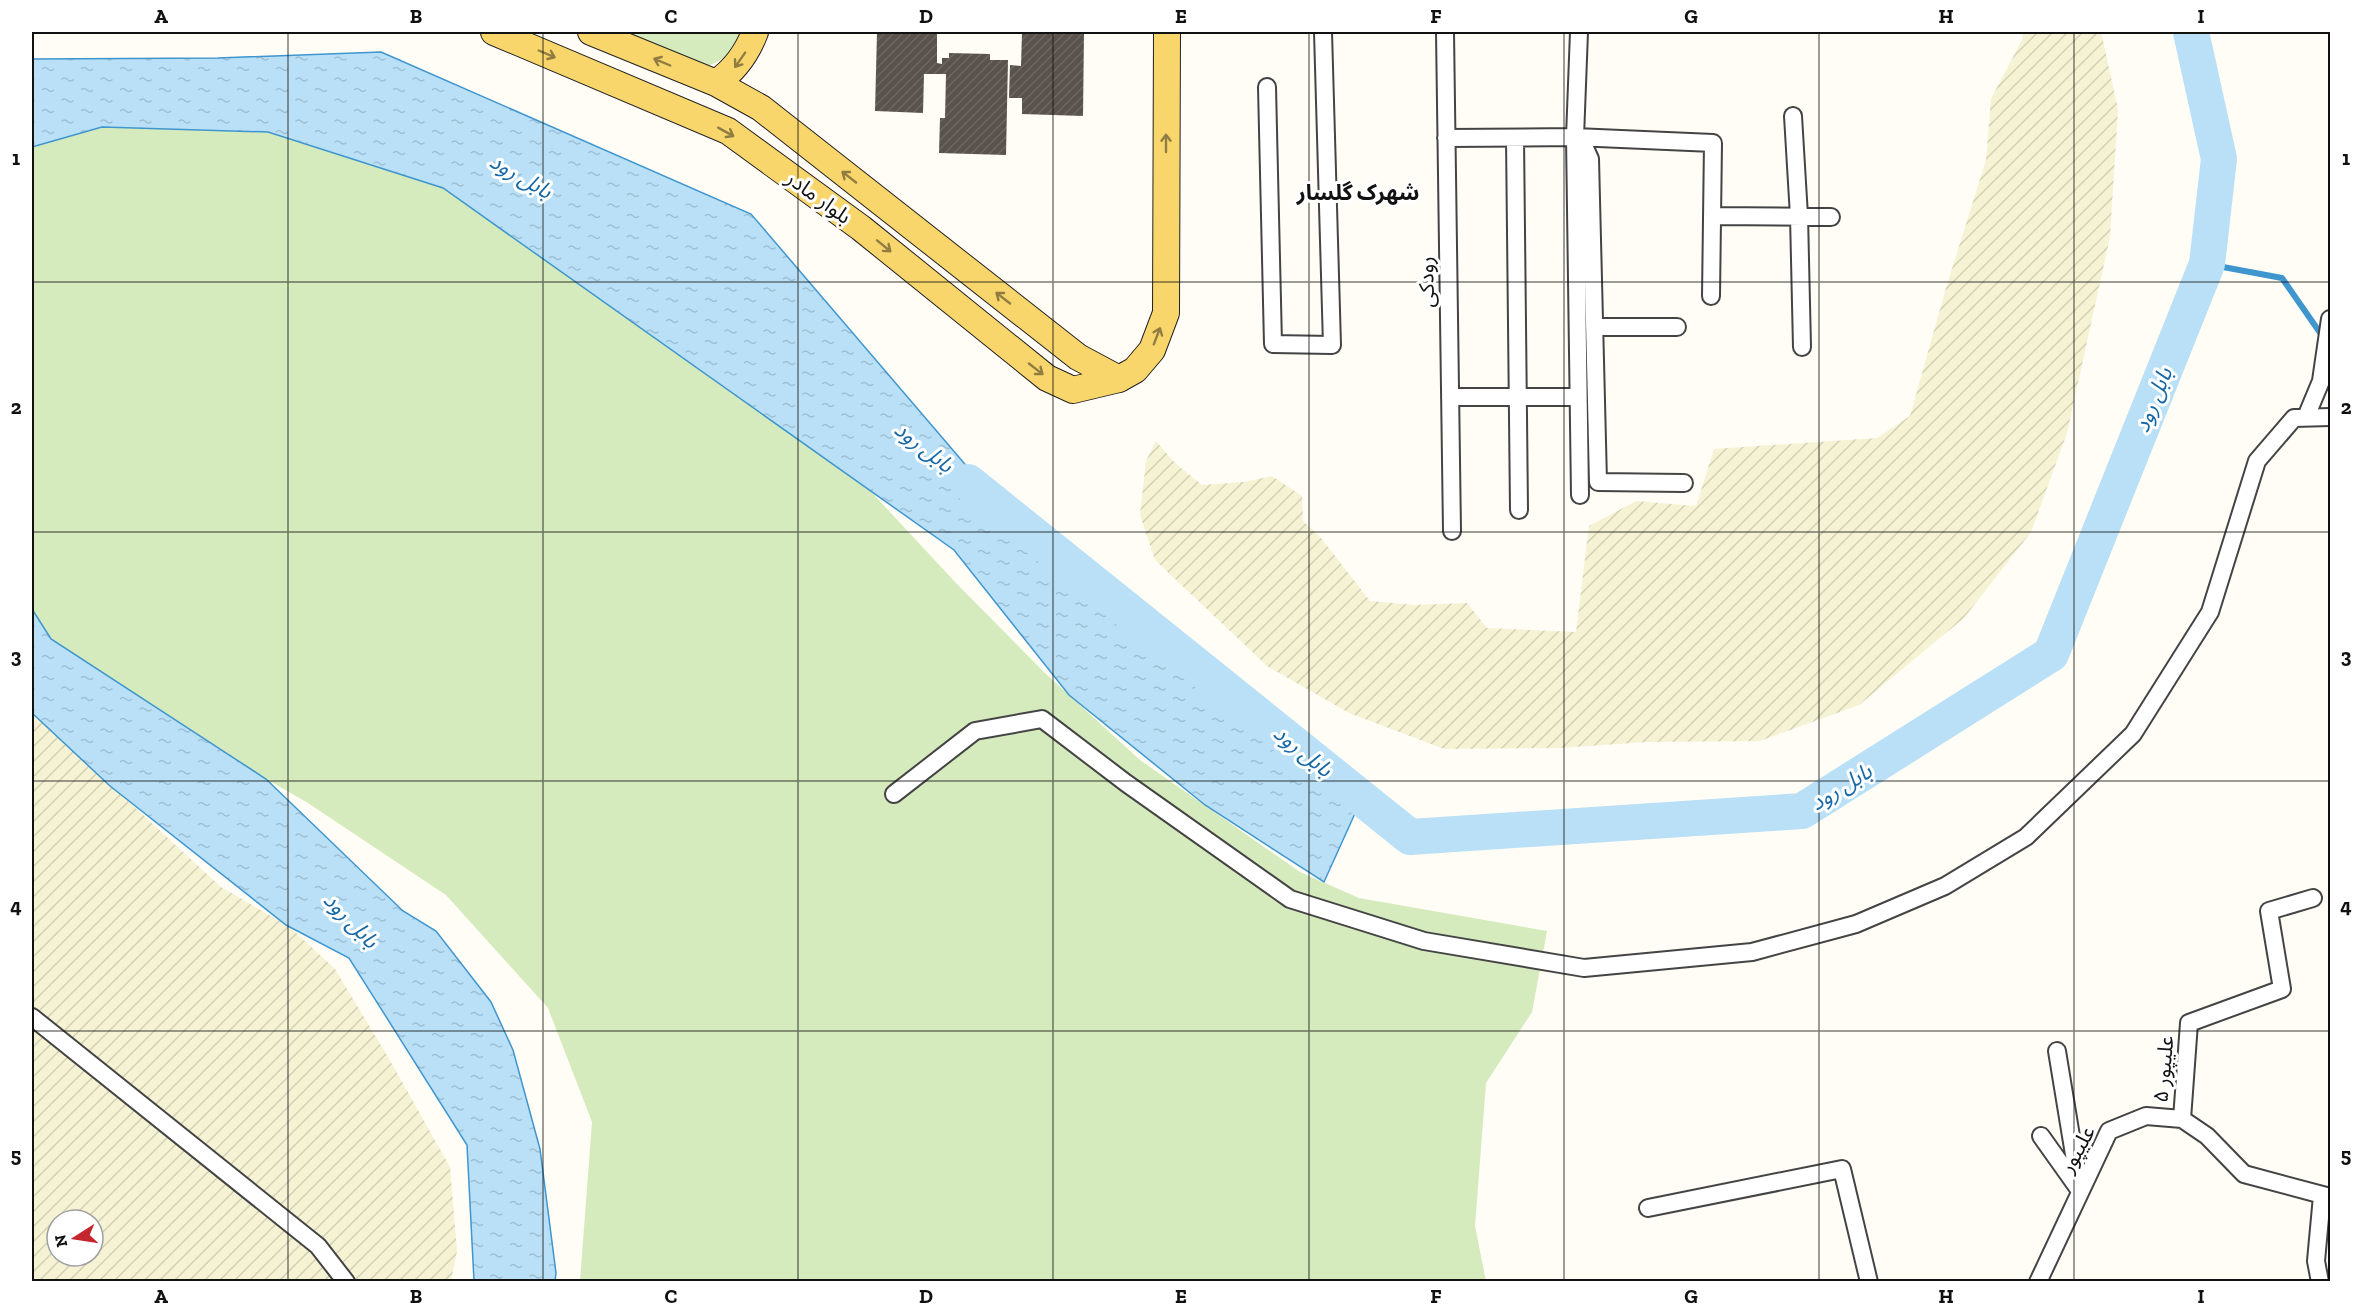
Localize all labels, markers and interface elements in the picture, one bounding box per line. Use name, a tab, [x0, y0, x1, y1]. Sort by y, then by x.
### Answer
text: A	[154, 4, 168, 28]
text: B	[410, 4, 422, 28]
text: C	[665, 4, 678, 28]
text: D	[919, 4, 933, 28]
text: E	[1175, 4, 1187, 28]
text: F	[1430, 4, 1442, 28]
text: G	[1684, 4, 1698, 28]
text: H	[1938, 4, 1954, 28]
text: I	[2197, 4, 2205, 28]
one-way arrow	[538, 49, 556, 60]
one-way arrow	[734, 52, 746, 68]
one-way arrow	[653, 56, 671, 67]
one-way arrow	[717, 126, 734, 138]
one-way arrow	[1160, 134, 1172, 154]
text: 1	[12, 146, 20, 170]
text: 1	[2342, 146, 2350, 170]
water label: بابل رود	[485, 147, 558, 205]
street label: بلوار مادر	[781, 164, 856, 229]
one-way arrow	[842, 171, 858, 184]
district label: شهرک گلسار	[1296, 179, 1419, 206]
one-way arrow	[876, 240, 892, 253]
street label: رودکی	[1413, 256, 1439, 308]
one-way arrow	[995, 291, 1011, 304]
one-way arrow	[1152, 328, 1163, 346]
one-way arrow	[1027, 362, 1043, 375]
water label: بابل رود	[2128, 363, 2179, 436]
text: 2	[11, 395, 22, 419]
text: 2	[2341, 395, 2352, 419]
water label: بابل رود	[889, 416, 960, 479]
text: 3	[11, 644, 22, 668]
text: 3	[2341, 644, 2352, 668]
water label: بابل رود	[1268, 719, 1339, 783]
water label: بابل رود	[1805, 757, 1878, 816]
water label: بابل رود	[318, 886, 385, 954]
text: 4	[10, 894, 22, 918]
text: 4	[2340, 894, 2352, 918]
street label: علیپور ۵	[2148, 1035, 2180, 1104]
street label: علیپور	[2053, 1121, 2101, 1178]
text: 5	[11, 1143, 21, 1167]
text: 5	[2341, 1143, 2351, 1167]
north arrow	[45, 1208, 105, 1268]
text: N	[50, 1233, 71, 1249]
text: A	[154, 1284, 168, 1308]
text: B	[410, 1284, 422, 1308]
text: C	[665, 1284, 678, 1308]
text: D	[919, 1284, 933, 1308]
text: E	[1175, 1284, 1187, 1308]
text: F	[1430, 1284, 1442, 1308]
text: G	[1684, 1284, 1698, 1308]
text: H	[1938, 1284, 1954, 1308]
text: I	[2197, 1284, 2205, 1308]

